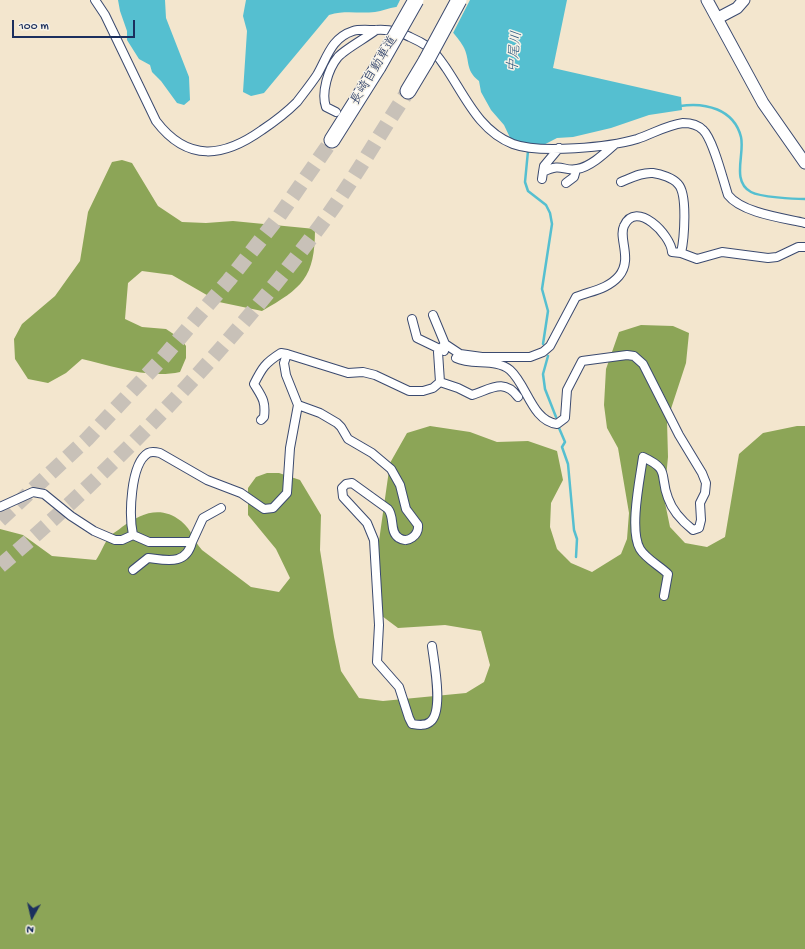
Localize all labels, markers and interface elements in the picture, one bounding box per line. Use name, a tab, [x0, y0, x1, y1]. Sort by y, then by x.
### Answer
scale bar	[14, 12, 137, 38]
text: 100 m	[19, 20, 49, 34]
water label: 中尾川	[505, 30, 527, 74]
street label: 長崎自動車道	[348, 34, 402, 108]
north arrow	[12, 897, 52, 937]
text: N	[26, 922, 35, 935]

